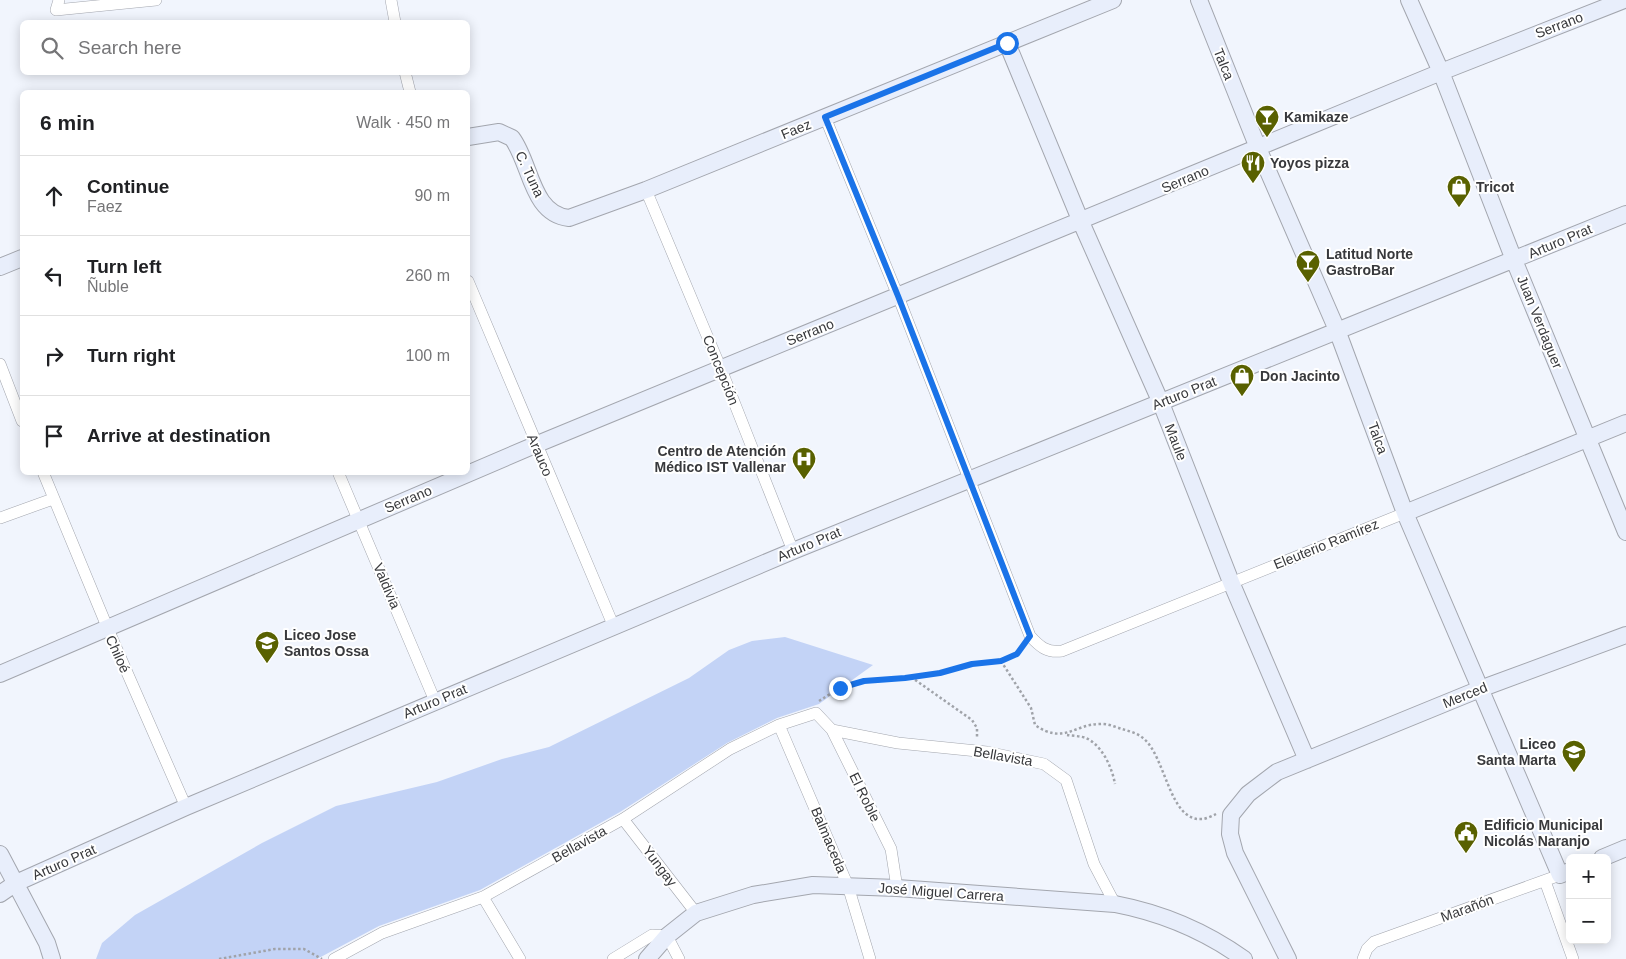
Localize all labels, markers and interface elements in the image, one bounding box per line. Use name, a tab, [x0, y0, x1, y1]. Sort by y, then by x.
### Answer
street label: Serrano	[1533, 9, 1585, 41]
search box	[20, 20, 470, 75]
route start	[996, 32, 1019, 55]
icon: search	[38, 34, 66, 62]
text: Search here	[78, 37, 182, 58]
street label: Talca	[1210, 46, 1238, 82]
bar icon: Kamikaze	[1254, 104, 1280, 138]
place label: Kamikaze	[1284, 109, 1349, 125]
text: 6 min	[40, 111, 95, 134]
text: Walk · 450 m	[356, 114, 450, 131]
street label: Faez	[779, 116, 813, 142]
street label: C. Tuna	[512, 148, 548, 200]
restaurant icon: Yoyos pizza	[1240, 150, 1266, 184]
place label: Yoyos pizza	[1270, 155, 1349, 171]
street label: Serrano	[1159, 162, 1211, 196]
shop icon: Tricot	[1446, 174, 1472, 208]
text: Continue	[87, 176, 169, 197]
place label: Tricot	[1476, 179, 1514, 195]
icon: ahead	[40, 182, 68, 210]
text: 90 m	[414, 187, 450, 204]
text: Faez	[87, 198, 123, 215]
street label: Arturo Prat	[1526, 220, 1594, 262]
place label: Latitud Norte GastroBar	[1326, 246, 1413, 278]
bar icon: Latitud Norte GastroBar	[1295, 249, 1321, 283]
text: Turn left	[87, 256, 162, 277]
icon: left	[40, 262, 68, 290]
text: 260 m	[406, 267, 450, 284]
street label: Juan Verdaguer	[1514, 273, 1566, 371]
text: Ñuble	[87, 278, 129, 295]
street label: Serrano	[784, 315, 836, 349]
street label: Concepción	[700, 333, 742, 407]
icon: right	[40, 342, 68, 370]
text: Turn right	[87, 345, 175, 366]
text: 100 m	[406, 347, 450, 364]
shop icon: Don Jacinto	[1229, 363, 1255, 397]
place label: Don Jacinto	[1260, 368, 1340, 384]
street label: Arturo Prat	[1150, 373, 1218, 413]
street label: Talca	[1365, 420, 1391, 456]
street label: Maule	[1162, 421, 1190, 463]
icon: arrive	[40, 422, 68, 450]
text: Arrive at destination	[87, 425, 271, 446]
street label: Arauco	[524, 431, 556, 479]
place label: Centro de Atención Médico IST Vallenar	[655, 443, 787, 475]
hospital icon: Centro de Atención Médico IST Vallenar	[791, 446, 817, 480]
street label: Serrano	[382, 482, 434, 516]
street label: Eleuterio Ramírez	[1271, 516, 1381, 572]
street label: Arturo Prat	[775, 523, 843, 565]
street label: Valdivia	[370, 561, 404, 611]
place label: Liceo Jose Santos Ossa	[284, 627, 369, 659]
school or university icon: Liceo Jose Santos Ossa	[254, 630, 280, 664]
street label: Chiloé	[103, 633, 133, 676]
route end	[829, 677, 852, 700]
street label: Merced	[1440, 679, 1490, 711]
street label: Arturo Prat	[401, 680, 469, 722]
place label: Liceo Santa Marta	[1477, 736, 1556, 768]
school or university icon: Liceo Santa Marta	[1561, 739, 1587, 773]
street label: Bellavista	[972, 743, 1034, 769]
street label: El Roble	[846, 770, 884, 824]
street label: Balmaceda	[808, 805, 850, 876]
place label: Edificio Municipal Nicolás Naranjo	[1484, 817, 1603, 849]
public building icon: Edificio Municipal Nicolás Naranjo	[1453, 820, 1479, 854]
street label: Bellavista	[549, 822, 609, 866]
street label: Arturo Prat	[30, 841, 98, 883]
street label: Yungay	[640, 843, 680, 889]
map controls	[1566, 854, 1611, 944]
button: +	[1566, 854, 1611, 899]
street label: José Miguel Carrera	[878, 880, 1005, 904]
street label: Marañón	[1438, 891, 1496, 925]
button: −	[1566, 899, 1611, 944]

